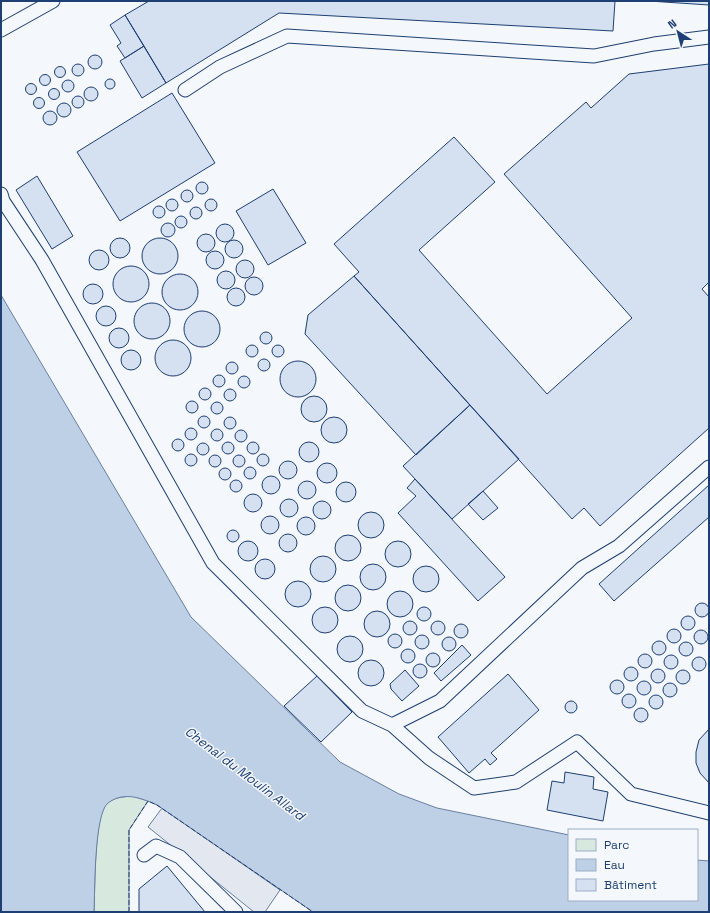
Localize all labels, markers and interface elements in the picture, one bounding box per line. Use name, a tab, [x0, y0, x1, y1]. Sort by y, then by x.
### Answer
north arrow	[658, 12, 698, 52]
text: N	[665, 16, 679, 32]
water label: Chenal du Moulin Allard	[181, 723, 309, 825]
legend	[568, 829, 698, 901]
text: Parc	[604, 837, 629, 853]
text: Eau	[604, 857, 625, 873]
text: Bâtiment	[604, 877, 657, 893]

